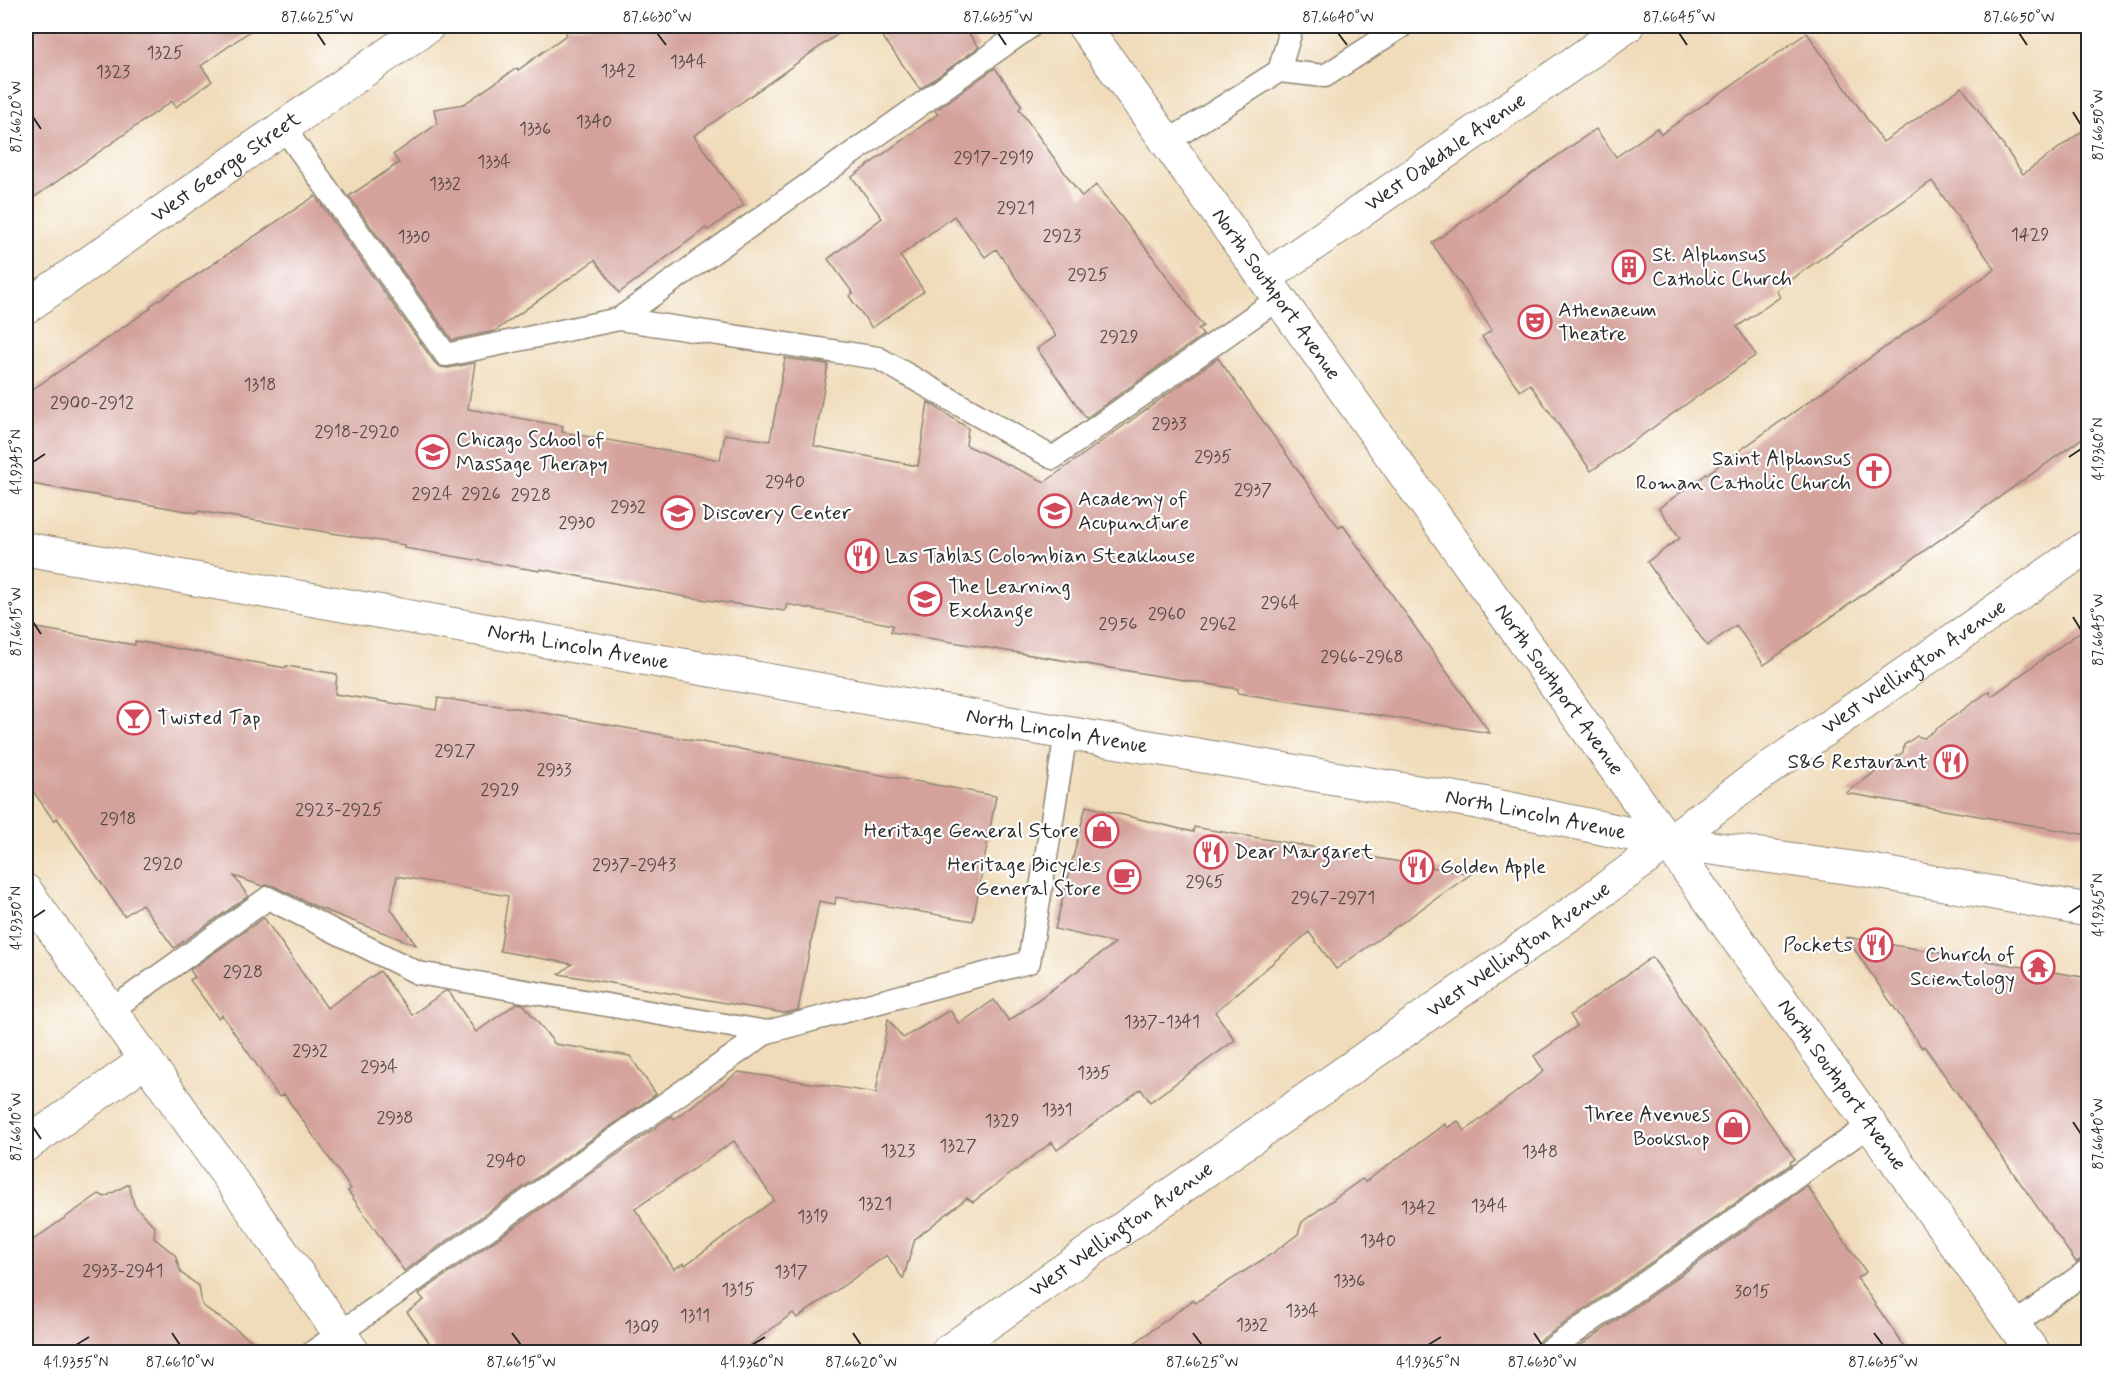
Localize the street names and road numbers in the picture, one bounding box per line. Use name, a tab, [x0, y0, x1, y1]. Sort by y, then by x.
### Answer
street label: West Oakdale Avenue	[1359, 86, 1532, 218]
street label: West George Street	[146, 105, 307, 229]
street label: North Southport Avenue	[1205, 203, 1347, 386]
street label: West Wellington Avenue	[1816, 593, 2012, 741]
street label: North Southport Avenue	[1488, 598, 1630, 781]
street label: North Lincoln Avenue	[485, 617, 672, 677]
street label: North Lincoln Avenue	[964, 702, 1150, 761]
street label: North Lincoln Avenue	[1443, 783, 1629, 847]
street label: West Wellington Avenue	[1421, 875, 1616, 1025]
street label: North Southport Avenue	[1771, 993, 1913, 1176]
street label: West Wellington Avenue	[1024, 1155, 1219, 1304]

